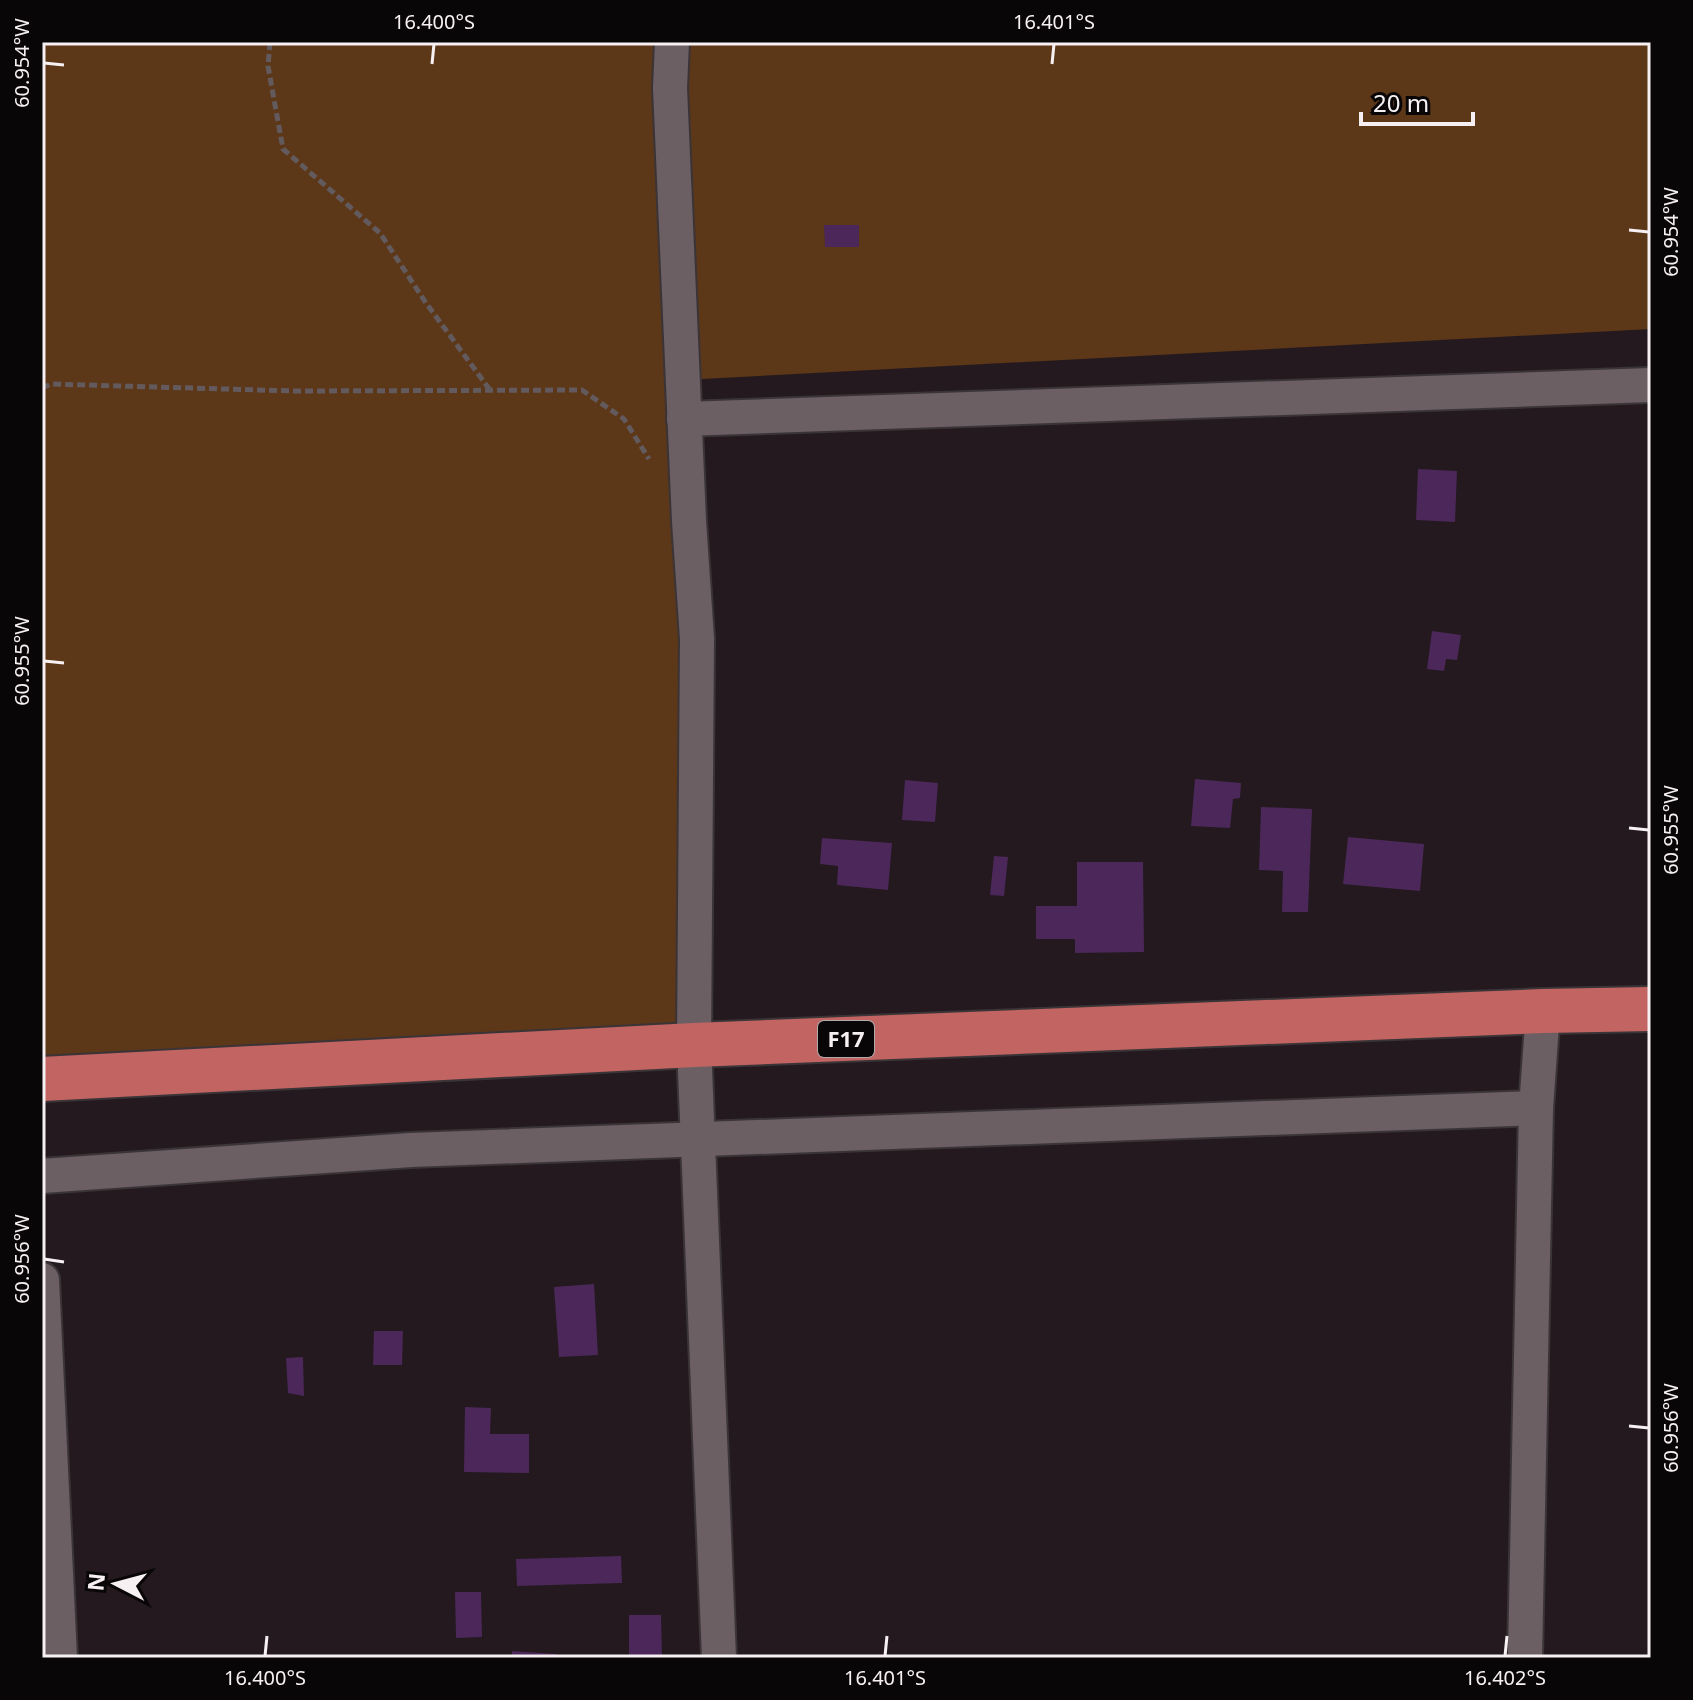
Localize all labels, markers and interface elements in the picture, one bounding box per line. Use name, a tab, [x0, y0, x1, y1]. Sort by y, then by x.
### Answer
text: 16.400°S	[393, 8, 475, 35]
text: 16.401°S	[1013, 8, 1095, 35]
text: 60.954°W	[8, 18, 35, 108]
scale bar	[1361, 76, 1473, 126]
text: 20 m	[1373, 86, 1429, 119]
text: 60.954°W	[1657, 187, 1684, 277]
text: 60.955°W	[8, 616, 35, 706]
text: 60.955°W	[1657, 785, 1684, 875]
road number: F17	[818, 1021, 874, 1057]
text: 60.956°W	[8, 1214, 35, 1304]
text: 60.956°W	[1657, 1383, 1684, 1473]
north arrow	[76, 1544, 156, 1624]
text: N	[79, 1571, 111, 1592]
text: 16.400°S	[224, 1664, 306, 1691]
text: 16.401°S	[844, 1664, 926, 1691]
text: 16.402°S	[1464, 1664, 1546, 1691]

